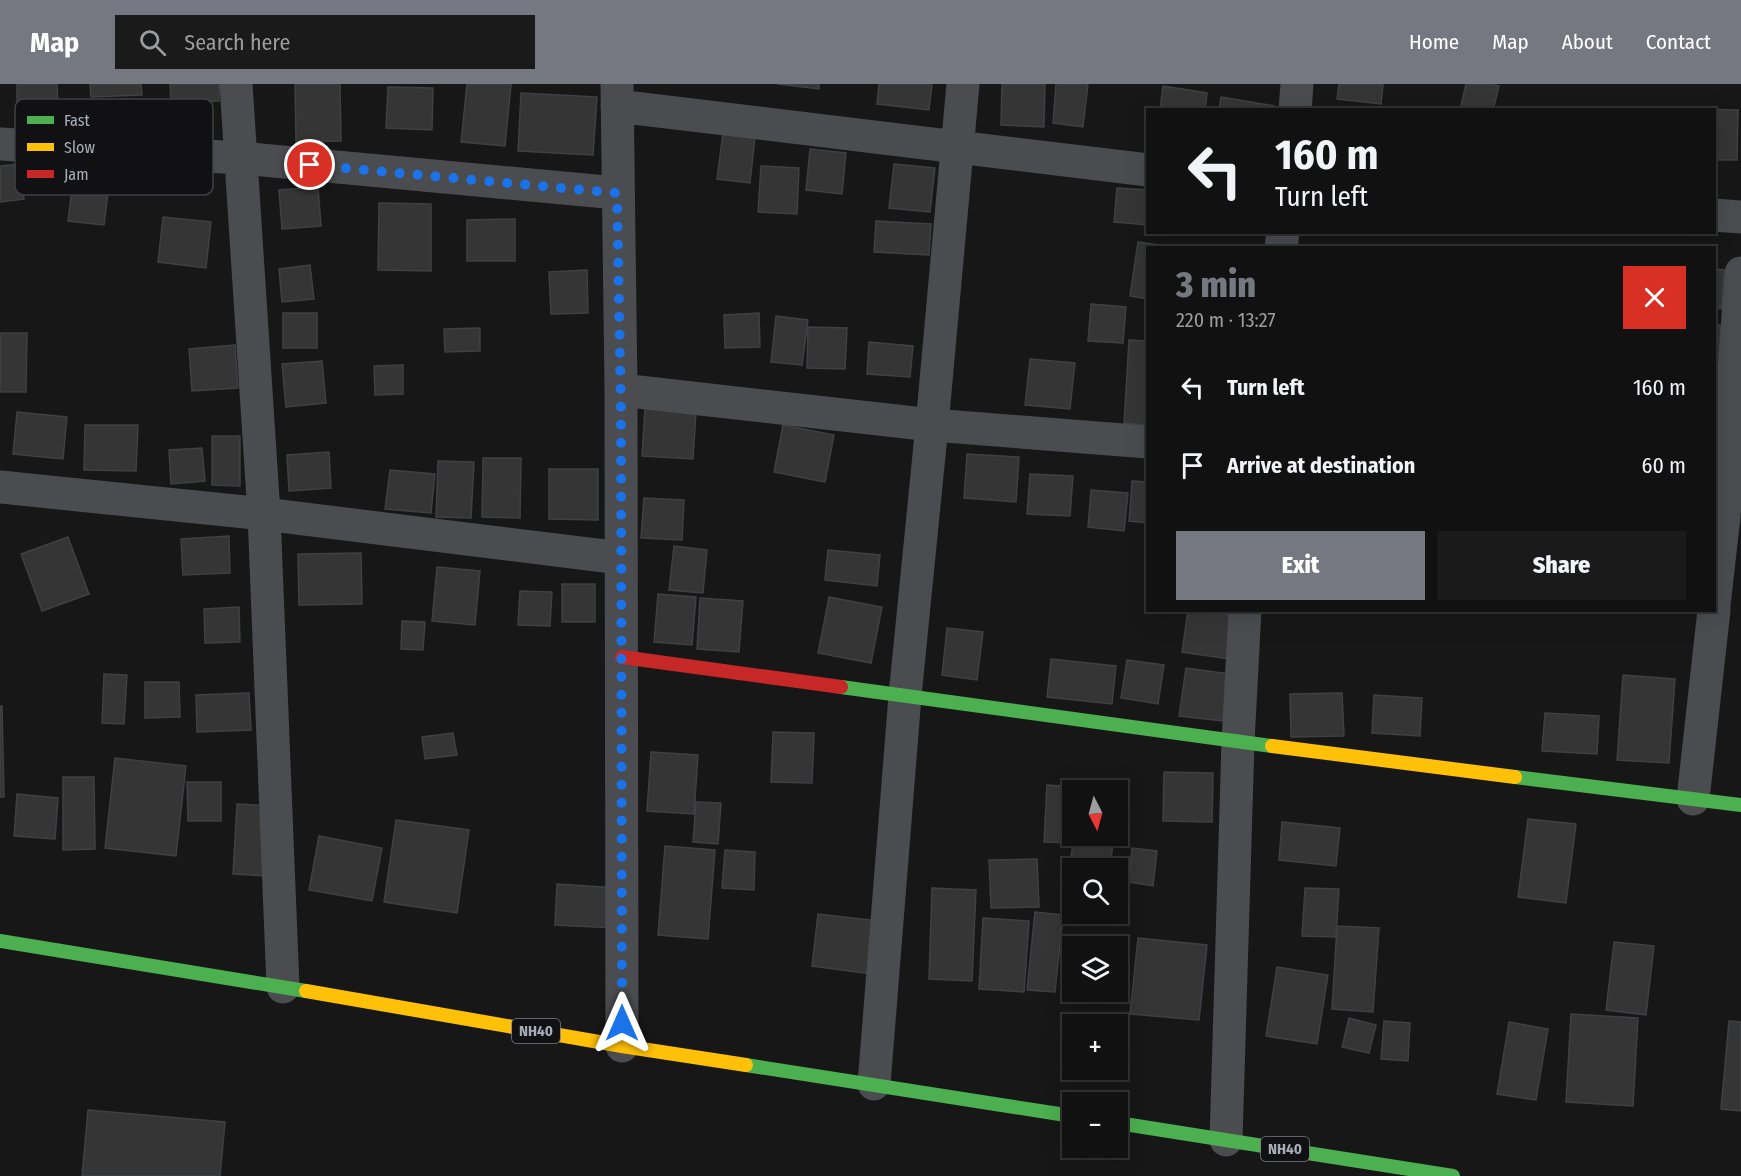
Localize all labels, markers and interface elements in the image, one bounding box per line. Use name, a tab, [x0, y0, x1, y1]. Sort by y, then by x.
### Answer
search box	[115, 15, 535, 69]
text: Map	[30, 26, 79, 59]
icon: search	[136, 26, 169, 59]
text: Search here	[184, 29, 290, 56]
text: Home	[1409, 29, 1459, 55]
text: Map	[1492, 29, 1529, 55]
text: About	[1562, 29, 1613, 55]
text: Contact	[1646, 29, 1711, 55]
legend	[15, 99, 213, 195]
text: Fast	[64, 111, 91, 130]
text: 160 m	[1275, 130, 1378, 180]
icon: left	[1176, 132, 1254, 210]
text: Slow	[64, 138, 95, 157]
pin	[284, 139, 335, 190]
icon: arrive	[293, 148, 326, 181]
text: Jam	[64, 165, 89, 184]
text: Turn left	[1275, 181, 1368, 213]
text: 3 min	[1176, 263, 1256, 307]
button: close	[1623, 266, 1686, 329]
text: 220 m · 13:27	[1176, 308, 1276, 332]
icon: left	[1176, 371, 1209, 404]
text: Turn left	[1227, 374, 1305, 401]
text: 160 m	[1633, 374, 1686, 401]
icon: arrive	[1176, 449, 1209, 482]
text: Arrive at destination	[1227, 452, 1415, 479]
text: 60 m	[1642, 452, 1686, 479]
button: Exit	[1176, 531, 1425, 600]
button: Share	[1437, 531, 1686, 600]
north arrow	[1062, 780, 1128, 846]
map controls	[1062, 780, 1128, 1158]
button: search	[1062, 858, 1128, 924]
button: layers	[1062, 936, 1128, 1002]
position arrow	[590, 991, 654, 1055]
button: +	[1062, 1014, 1128, 1080]
road number: NH40	[512, 1019, 560, 1043]
button: −	[1062, 1092, 1128, 1158]
road number: NH40	[1261, 1137, 1309, 1161]

